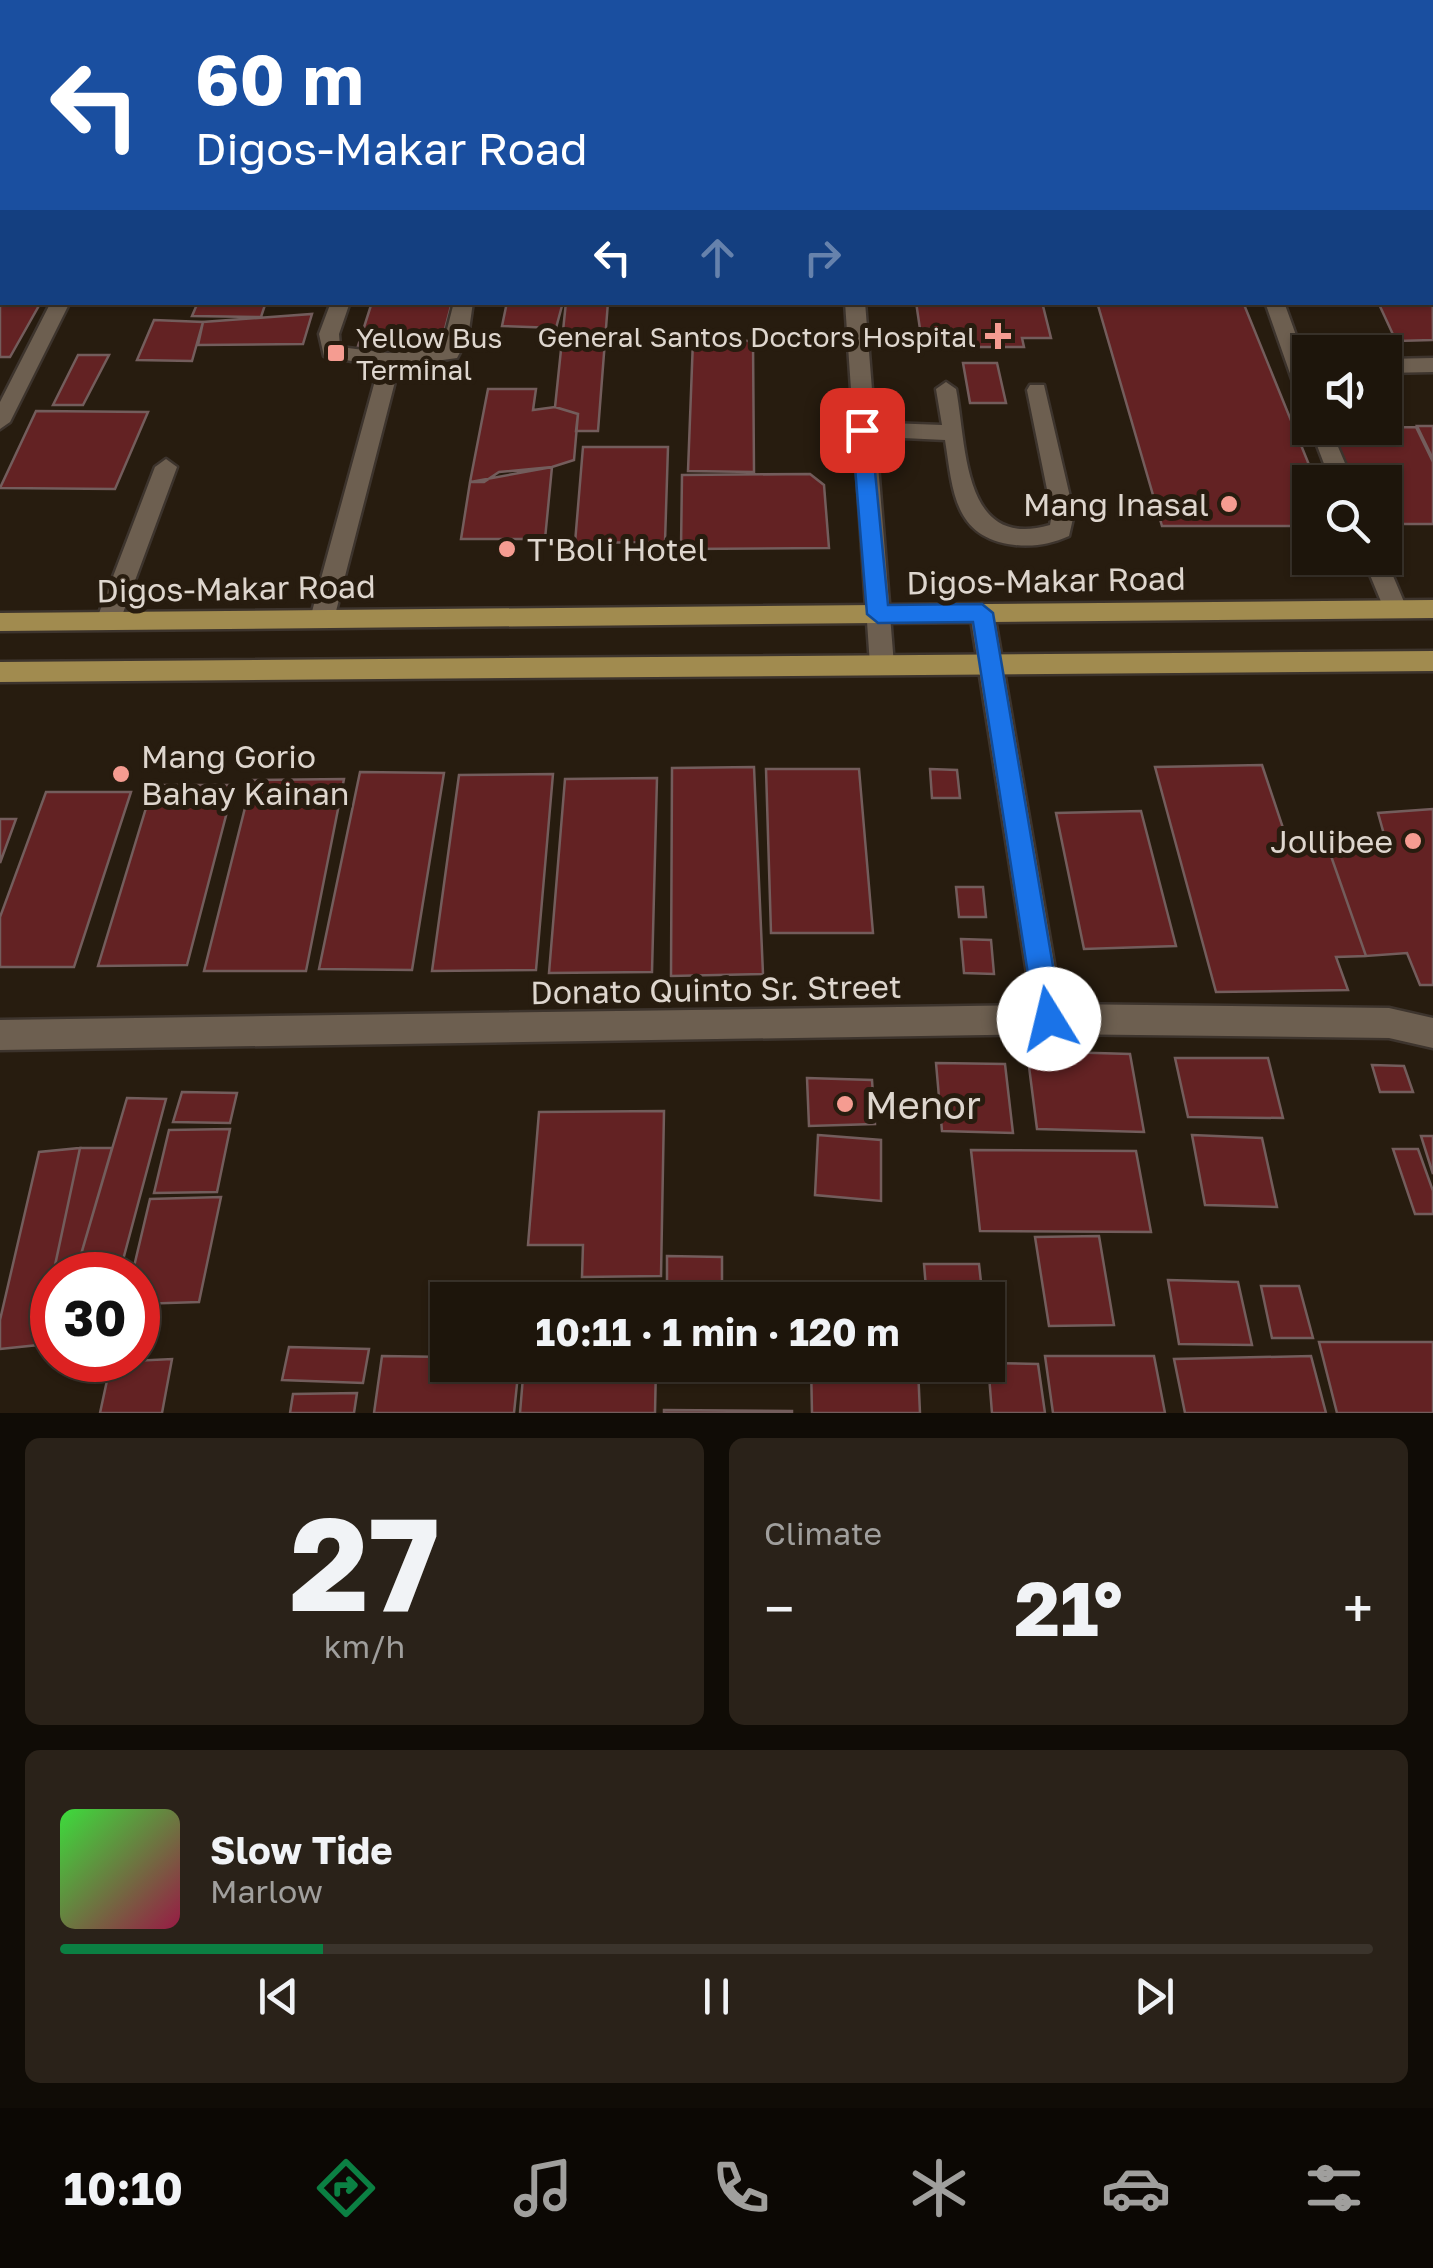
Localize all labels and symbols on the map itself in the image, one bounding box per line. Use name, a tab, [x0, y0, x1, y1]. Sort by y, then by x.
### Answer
place label: General Santos Doctors Hospital	[538, 320, 976, 353]
place label: Yellow Bus Terminal	[356, 321, 502, 386]
marker: General Santos Doctors Hospital	[985, 323, 1011, 349]
marker: Yellow Bus Terminal	[325, 342, 347, 364]
pin	[820, 388, 905, 473]
place label: Mang Inasal	[1023, 485, 1209, 523]
marker: Mang Inasal	[1218, 493, 1240, 515]
place label: T'Boli Hotel	[527, 530, 707, 568]
marker: T'Boli Hotel	[496, 538, 518, 560]
street label: Digos-Makar Road	[906, 559, 1186, 601]
street label: Digos-Makar Road	[96, 567, 376, 609]
place label: Mang Gorio Bahay Kainan	[141, 737, 349, 812]
marker: Mang Gorio Bahay Kainan	[110, 763, 132, 785]
place label: Jollibee	[1270, 822, 1393, 860]
marker: Jollibee	[1402, 830, 1424, 852]
street label: Donato Quinto Sr. Street	[530, 967, 902, 1011]
position arrow	[997, 967, 1101, 1071]
place label: Menor	[865, 1082, 981, 1127]
marker: Menor	[834, 1093, 856, 1115]
speed limit sign: 30	[30, 1252, 160, 1382]

